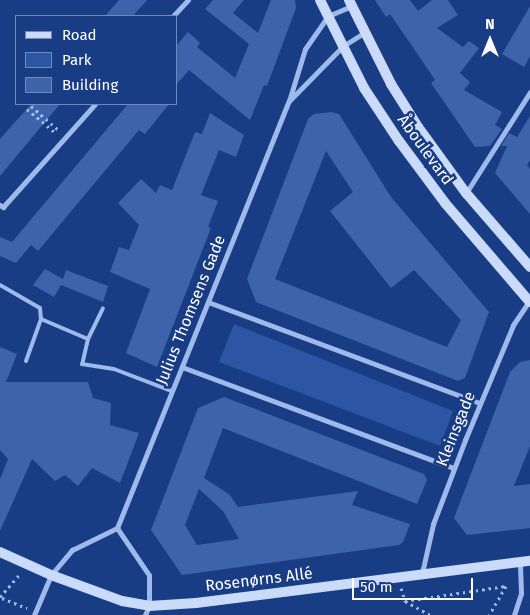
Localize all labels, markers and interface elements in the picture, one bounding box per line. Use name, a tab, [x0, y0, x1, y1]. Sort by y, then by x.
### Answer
legend	[15, 15, 178, 105]
north arrow	[465, 15, 515, 65]
text: N	[485, 16, 495, 33]
text: Road	[62, 26, 97, 44]
text: Park	[62, 51, 92, 69]
text: Building	[62, 76, 118, 94]
street label: Åboulevard	[393, 111, 457, 189]
street label: Julius Thomsens Gade	[152, 232, 230, 388]
street label: Kleinsgade	[432, 389, 480, 469]
street label: Rosenørns Allé	[204, 564, 314, 596]
scale bar	[355, 568, 476, 600]
text: 50 m	[360, 578, 393, 596]

